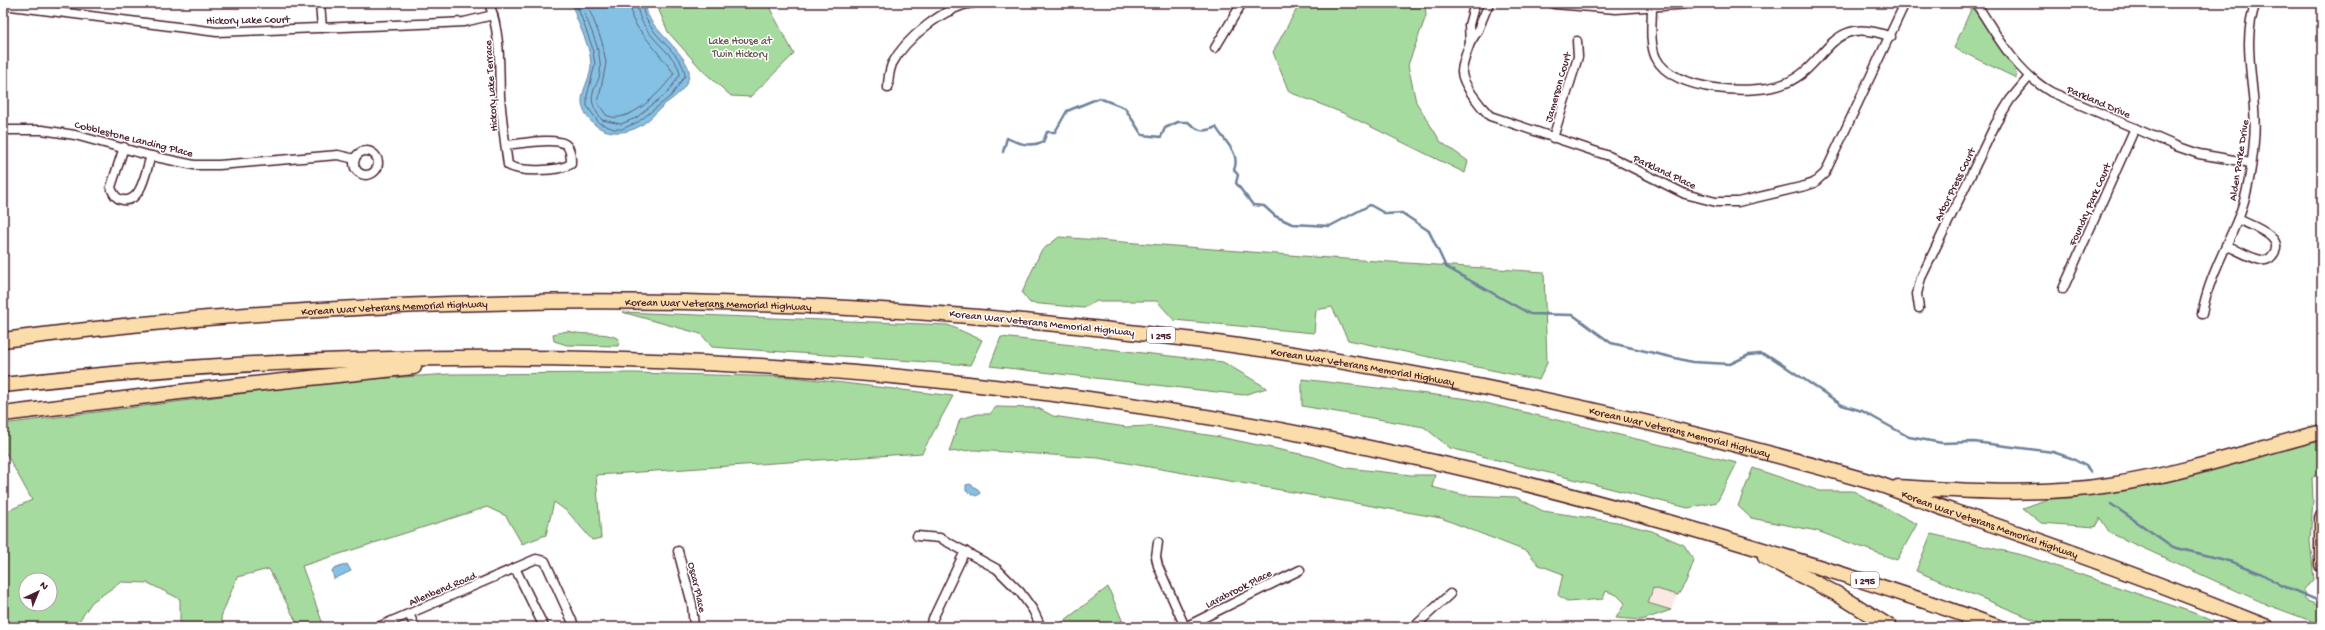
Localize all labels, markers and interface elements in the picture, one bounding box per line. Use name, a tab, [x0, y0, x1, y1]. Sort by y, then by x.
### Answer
street label: Hickory Lake Court	[206, 14, 291, 28]
park label: Lake House at Twin Hickory	[708, 36, 773, 61]
street label: Hickory Lake Terrace	[483, 40, 501, 132]
street label: Jamerson Court	[1543, 50, 1575, 124]
street label: Parkland Drive	[2064, 84, 2132, 122]
street label: Cobblestone Landing Place	[73, 119, 194, 161]
street label: Alden Parke Drive	[2228, 119, 2252, 202]
street label: Arbor Press Court	[1933, 145, 1979, 223]
street label: Parkland Place	[1630, 153, 1698, 193]
street label: Foundry Park Court	[2067, 160, 2115, 249]
street label: Korean War Veterans Memorial Highway	[625, 297, 812, 314]
street label: Korean War Veterans Memorial Highway	[301, 299, 488, 319]
street label: Korean War Veterans Memorial Highway	[949, 308, 1136, 340]
road number: I 295	[1147, 327, 1175, 343]
street label: Korean War Veterans Memorial Highway	[1270, 347, 1456, 390]
street label: Korean War Veterans Memorial Highway	[1588, 406, 1772, 462]
street label: Korean War Veterans Memorial Highway	[1899, 489, 2080, 562]
street label: Oscar Place	[684, 561, 708, 614]
street label: Larabrook Place	[1204, 568, 1274, 612]
street label: Allenbend Road	[407, 570, 480, 609]
north arrow	[18, 572, 58, 612]
road number: I 295	[1851, 572, 1879, 588]
text: N	[37, 579, 50, 593]

